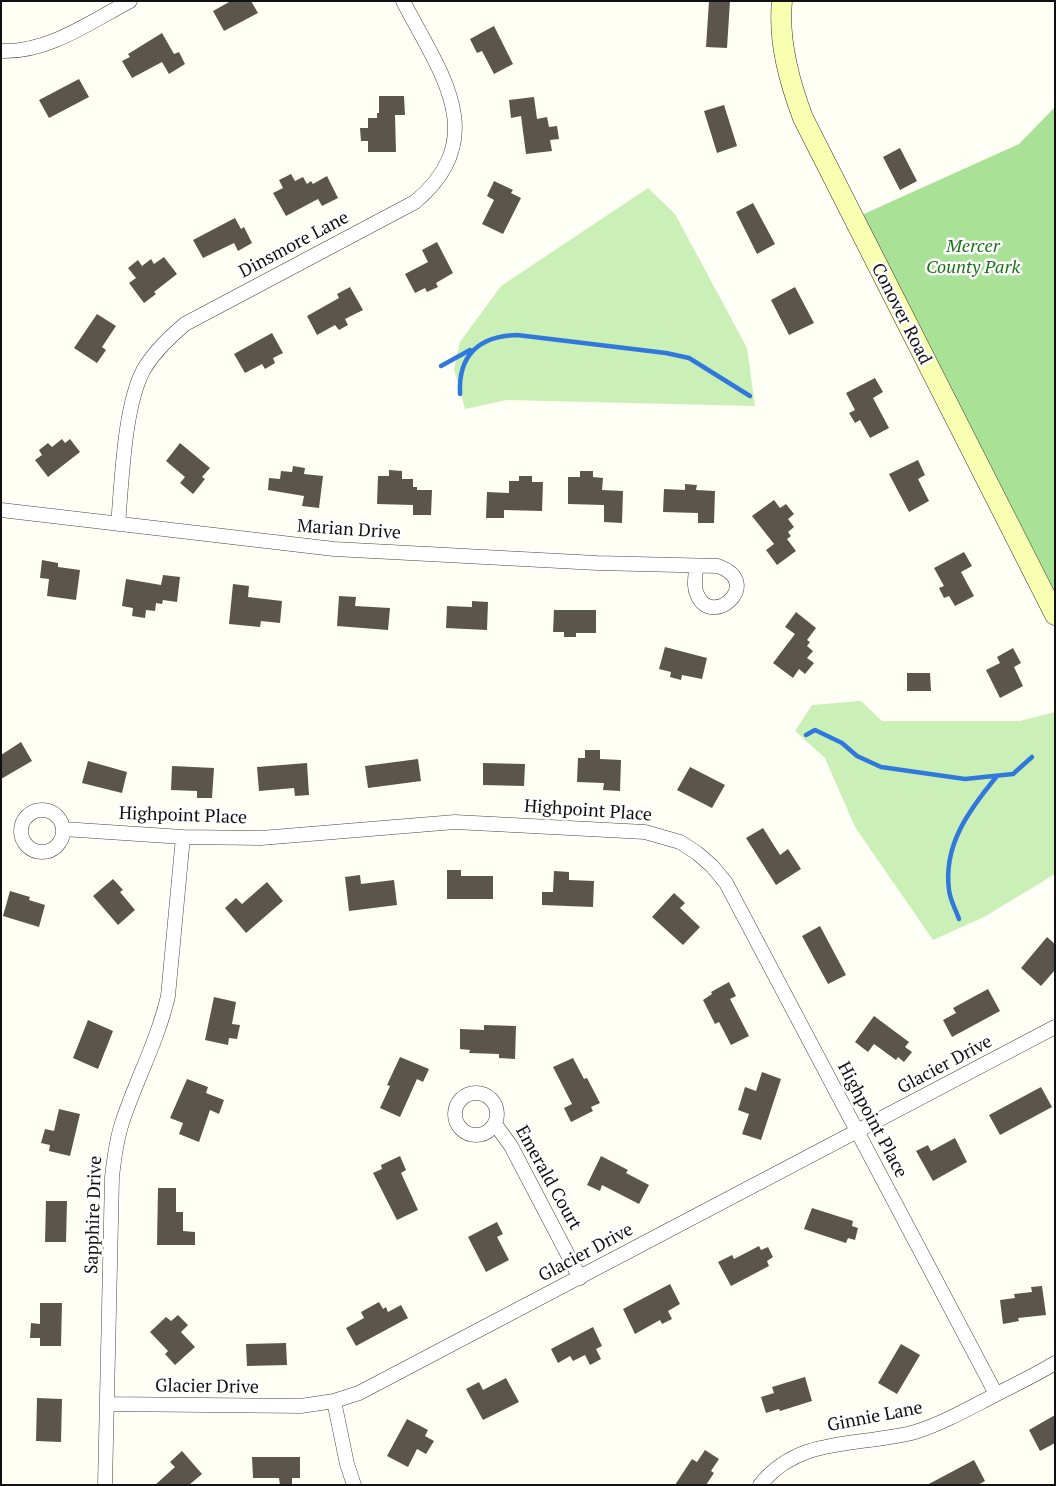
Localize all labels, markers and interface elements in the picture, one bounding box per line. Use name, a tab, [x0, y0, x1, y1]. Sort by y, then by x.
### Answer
street label: Dinsmore Lane	[235, 207, 353, 283]
park label: Mercer County Park	[926, 236, 1020, 278]
street label: Conover Road	[866, 260, 936, 368]
street label: Marian Drive	[296, 516, 402, 544]
street label: Highpoint Place	[523, 796, 653, 826]
street label: Highpoint Place	[119, 803, 247, 829]
street label: Glacier Drive	[894, 1031, 996, 1099]
street label: Highpoint Place	[832, 1058, 912, 1182]
street label: Emerald Court	[510, 1122, 586, 1234]
street label: Sapphire Drive	[81, 1155, 107, 1275]
street label: Glacier Drive	[535, 1219, 637, 1287]
street label: Glacier Drive	[155, 1375, 259, 1399]
street label: Ginnie Lane	[825, 1397, 925, 1437]

